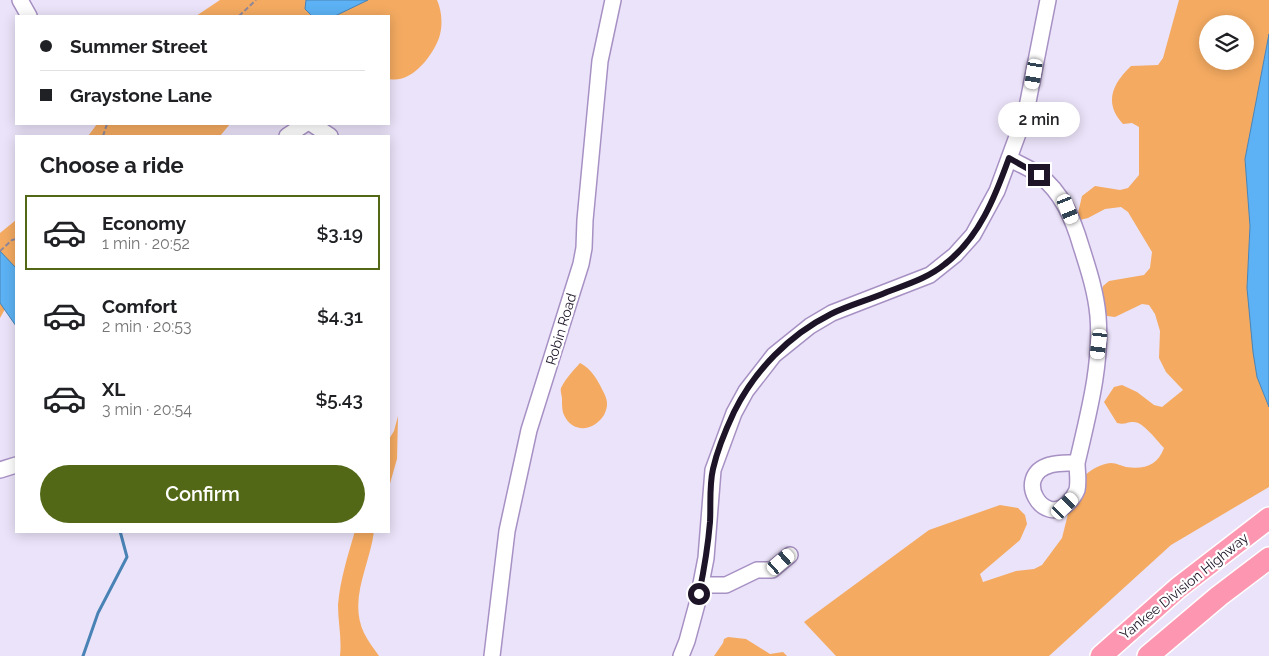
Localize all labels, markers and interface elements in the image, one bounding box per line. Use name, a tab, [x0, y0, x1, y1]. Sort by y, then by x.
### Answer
map controls	[1199, 15, 1254, 70]
button: layers	[1199, 15, 1254, 70]
text: Summer Street	[70, 35, 208, 57]
car	[1024, 58, 1043, 90]
text: Graystone Lane	[70, 84, 212, 106]
callout: 2 min	[998, 102, 1080, 138]
text: 2 min	[1019, 110, 1060, 129]
text: Choose a ride	[40, 152, 184, 178]
route end	[1028, 164, 1050, 186]
car	[1055, 192, 1080, 226]
icon: car	[42, 210, 87, 255]
text: Economy	[102, 212, 186, 234]
text: $3.19	[316, 222, 363, 244]
text: 1 min · 20:52	[102, 234, 190, 253]
street label: Robin Road	[542, 291, 580, 367]
icon: car	[42, 293, 87, 338]
text: Comfort	[102, 295, 177, 317]
text: $4.31	[317, 305, 363, 327]
text: 2 min · 20:53	[102, 317, 192, 336]
car	[1089, 328, 1108, 360]
icon: car	[42, 376, 87, 421]
text: XL	[102, 378, 125, 400]
text: $5.43	[315, 388, 363, 410]
text: 3 min · 20:54	[102, 400, 192, 419]
button: Confirm	[40, 465, 365, 523]
car	[1049, 490, 1080, 522]
street label: Yankee Division Highway	[1117, 529, 1252, 643]
car	[764, 546, 797, 578]
route start	[688, 583, 710, 605]

